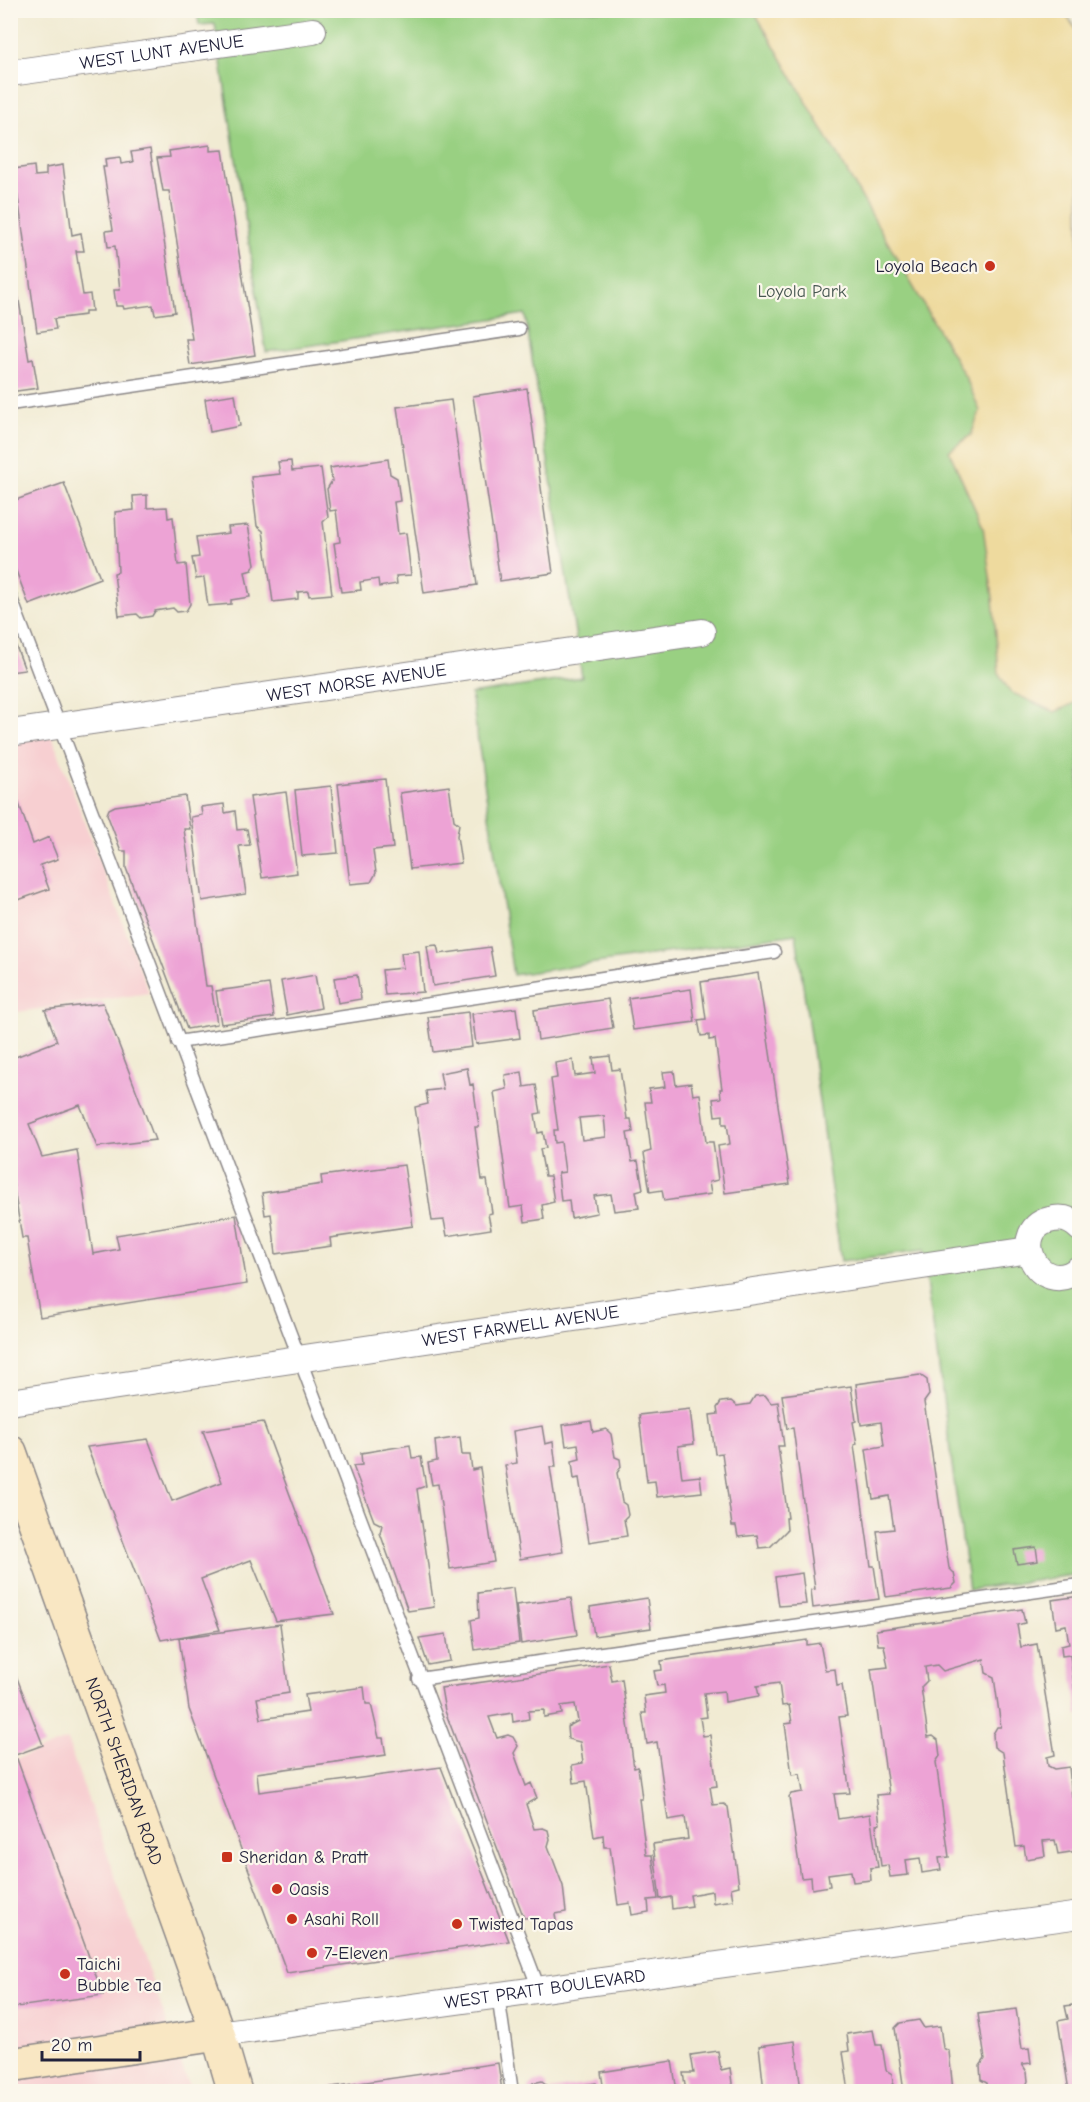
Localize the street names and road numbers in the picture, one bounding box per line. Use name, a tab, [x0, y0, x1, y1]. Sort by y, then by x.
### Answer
street label: WEST LUNT AVENUE	[78, 30, 245, 74]
street label: WEST MORSE AVENUE	[265, 659, 448, 706]
street label: WEST FARWELL AVENUE	[420, 1301, 620, 1351]
street label: NORTH SHERIDAN ROAD	[81, 1674, 167, 1868]
street label: WEST PRATT BOULEVARD	[443, 1965, 647, 2013]

